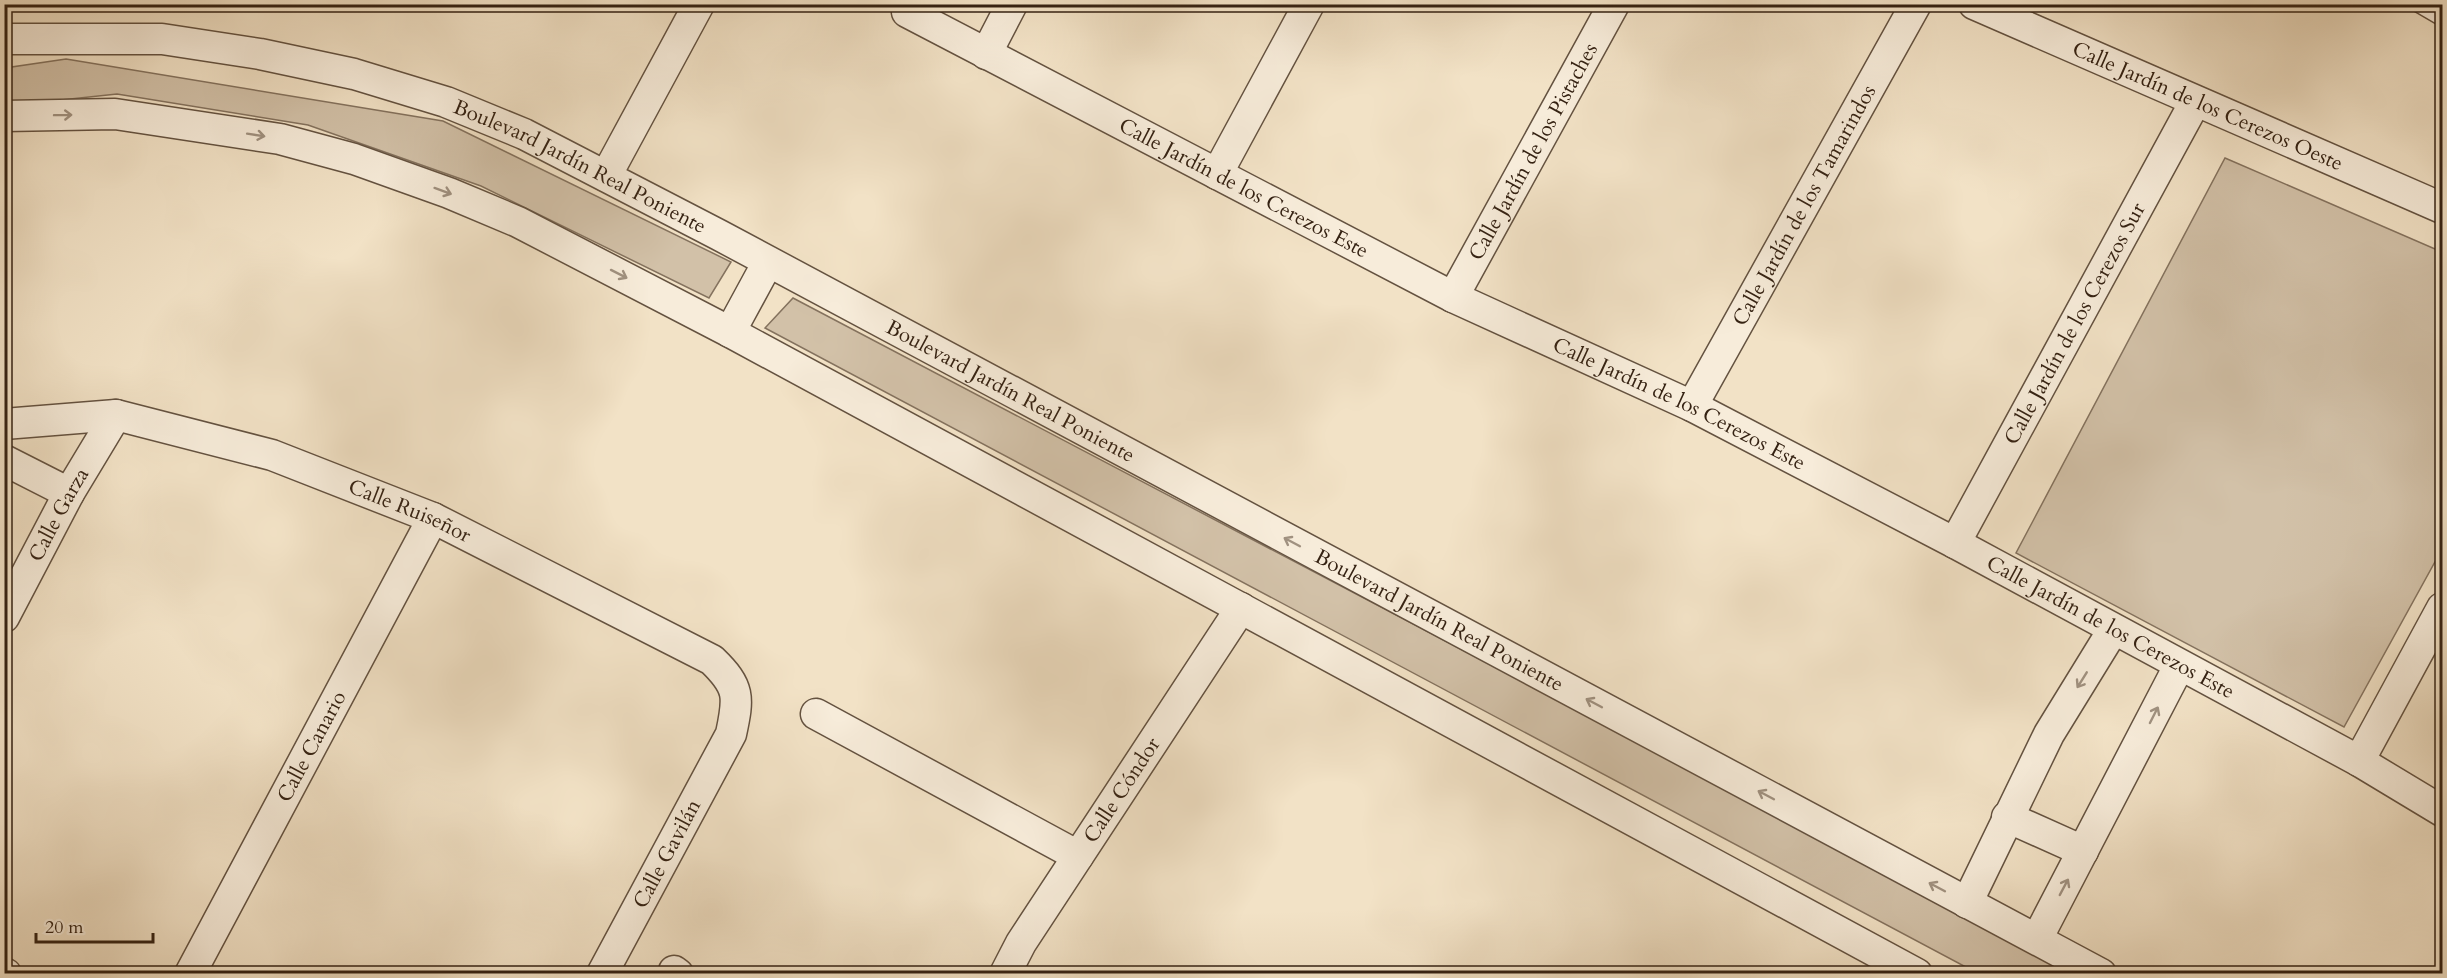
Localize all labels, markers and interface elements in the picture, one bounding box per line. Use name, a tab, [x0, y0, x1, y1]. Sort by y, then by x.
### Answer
street label: Calle Jardín de los Cerezos Oeste	[2068, 34, 2348, 178]
street label: Calle Jardín de los Pistaches	[1461, 38, 1604, 265]
street label: Calle Jardín de los Tamarindos	[1725, 79, 1883, 331]
street label: Boulevard Jardín Real Poniente	[449, 92, 711, 240]
one-way arrow	[52, 109, 72, 121]
street label: Calle Jardín de los Cerezos Este	[1114, 111, 1374, 265]
one-way arrow	[246, 130, 266, 141]
one-way arrow	[433, 186, 452, 197]
street label: Calle Jardín de los Cerezos Sur	[1997, 197, 2152, 449]
one-way arrow	[610, 269, 628, 281]
street label: Boulevard Jardín Real Poniente	[881, 313, 1140, 469]
street label: Calle Jardín de los Cerezos Este	[1548, 330, 1811, 477]
street label: Calle Garza	[21, 462, 96, 567]
street label: Calle Ruiseñor	[344, 472, 476, 550]
one-way arrow	[1284, 536, 1301, 548]
street label: Boulevard Jardín Real Poniente	[1310, 542, 1569, 698]
street label: Calle Jardín de los Cerezos Este	[1982, 548, 2240, 706]
one-way arrow	[2076, 671, 2088, 688]
street label: Calle Canario	[270, 686, 353, 807]
one-way arrow	[1585, 697, 1603, 708]
one-way arrow	[2149, 706, 2161, 724]
street label: Calle Cóndor	[1076, 731, 1167, 848]
one-way arrow	[1757, 789, 1775, 800]
street label: Calle Gavilán	[626, 794, 708, 914]
one-way arrow	[2059, 879, 2070, 897]
one-way arrow	[1929, 881, 1947, 892]
scale bar	[36, 906, 153, 944]
text: 20 m	[45, 915, 84, 940]

